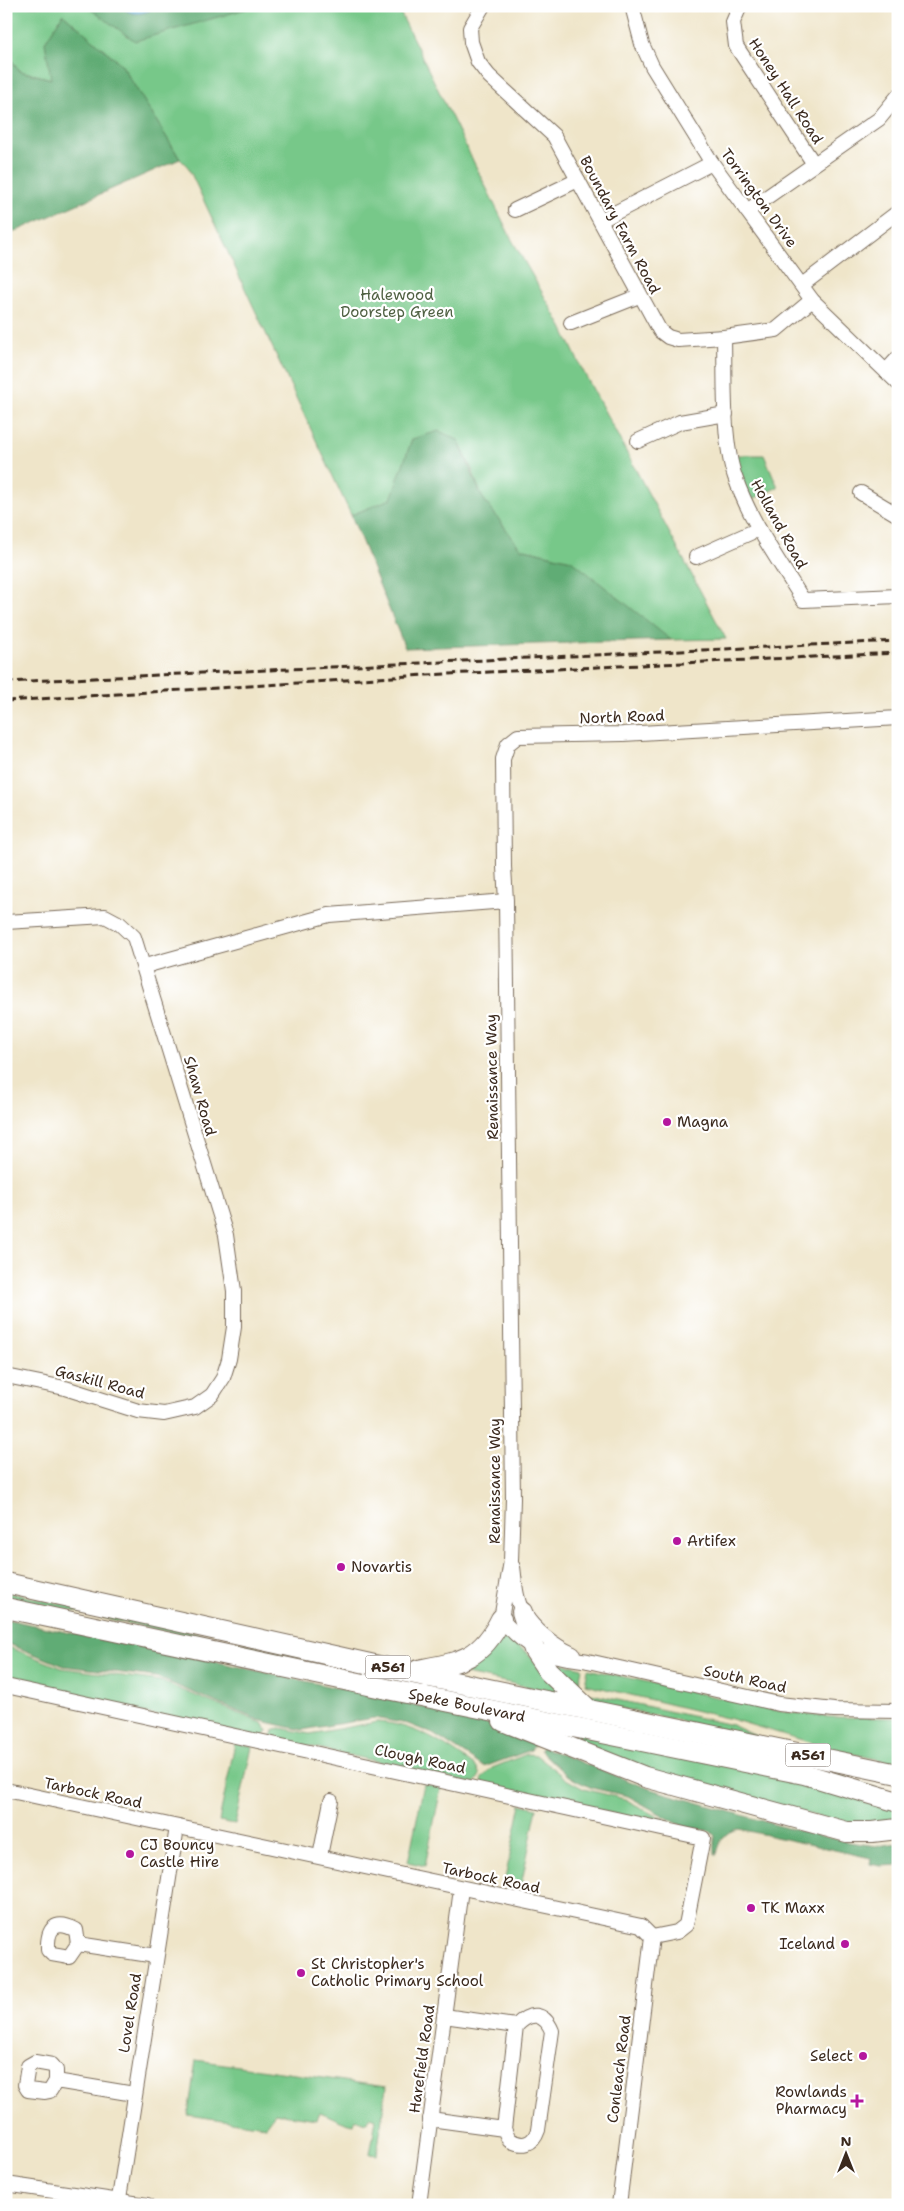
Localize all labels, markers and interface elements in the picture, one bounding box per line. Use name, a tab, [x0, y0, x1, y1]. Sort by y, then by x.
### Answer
street label: Honey Hall Road	[744, 34, 828, 148]
street label: Torrington Drive	[716, 144, 802, 252]
street label: Boundary Farm Road	[575, 152, 665, 298]
park label: Halewood Doorstep Green	[341, 285, 453, 322]
street label: Holland Road	[746, 476, 812, 573]
street label: North Road	[579, 706, 665, 728]
street label: Renaissance Way	[481, 1014, 503, 1140]
street label: Shaw Road	[179, 1054, 221, 1139]
place label: Magna	[677, 1112, 729, 1132]
marker: Magna	[661, 1116, 673, 1128]
street label: Gaskill Road	[53, 1360, 147, 1404]
street label: Renaissance Way	[485, 1418, 505, 1544]
place label: Artifex	[687, 1531, 736, 1551]
marker: Artifex	[671, 1535, 683, 1547]
place label: Novartis	[351, 1557, 412, 1577]
marker: Novartis	[335, 1561, 347, 1573]
road number: A561	[366, 1655, 410, 1678]
street label: South Road	[702, 1660, 789, 1698]
street label: Speke Boulevard	[407, 1684, 527, 1727]
street label: Clough Road	[373, 1740, 468, 1778]
road number: A561	[786, 1744, 830, 1766]
street label: Tarbock Road	[42, 1773, 144, 1813]
place label: CJ Bouncy Castle Hire	[140, 1835, 219, 1872]
marker: CJ Bouncy Castle Hire	[124, 1848, 136, 1860]
street label: Tarbock Road	[440, 1858, 542, 1898]
place label: TK Maxx	[761, 1898, 825, 1918]
marker: TK Maxx	[745, 1902, 757, 1914]
place label: Iceland	[779, 1934, 835, 1954]
marker: Iceland	[839, 1938, 851, 1950]
place label: St Christopher's Catholic Primary School	[311, 1954, 484, 1991]
marker: St Christopher's Catholic Primary School	[295, 1967, 307, 1979]
street label: Lovel Road	[114, 1971, 146, 2054]
street label: Harefield Road	[404, 2003, 440, 2115]
street label: Conleach Road	[602, 2013, 636, 2124]
place label: Select	[810, 2046, 853, 2066]
marker: Select	[857, 2050, 869, 2062]
place label: Rowlands Pharmacy	[775, 2082, 847, 2119]
marker: Rowlands Pharmacy	[851, 2095, 863, 2107]
north arrow	[822, 2128, 872, 2178]
text: N	[840, 2132, 852, 2150]

